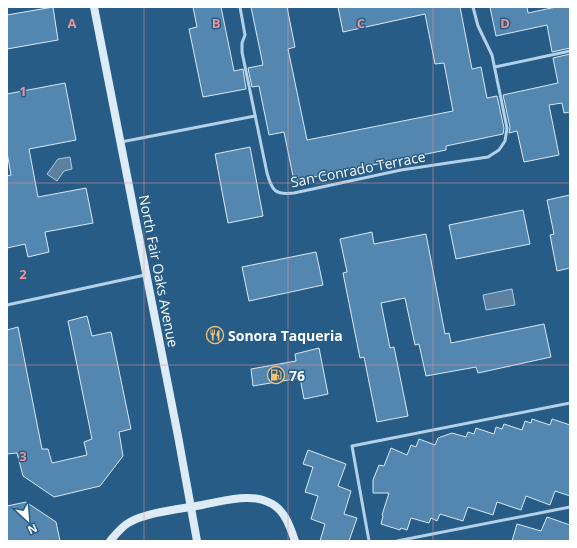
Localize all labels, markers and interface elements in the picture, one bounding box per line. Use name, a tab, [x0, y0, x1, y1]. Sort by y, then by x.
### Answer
text: A	[68, 14, 77, 32]
text: B	[212, 14, 221, 32]
text: C	[357, 14, 365, 32]
text: D	[500, 14, 510, 32]
text: 1	[19, 82, 27, 100]
street label: San Conrado Terrace	[289, 147, 427, 191]
street label: North Fair Oaks Avenue	[135, 193, 183, 349]
text: 2	[19, 265, 27, 283]
restaurant icon: Sonora Taqueria	[205, 325, 225, 345]
place label: Sonora Taqueria	[228, 326, 343, 345]
fuel station icon: 76	[266, 365, 286, 385]
place label: 76	[289, 366, 305, 385]
text: 3	[19, 447, 27, 465]
north arrow	[8, 500, 48, 540]
text: N	[25, 521, 40, 538]

